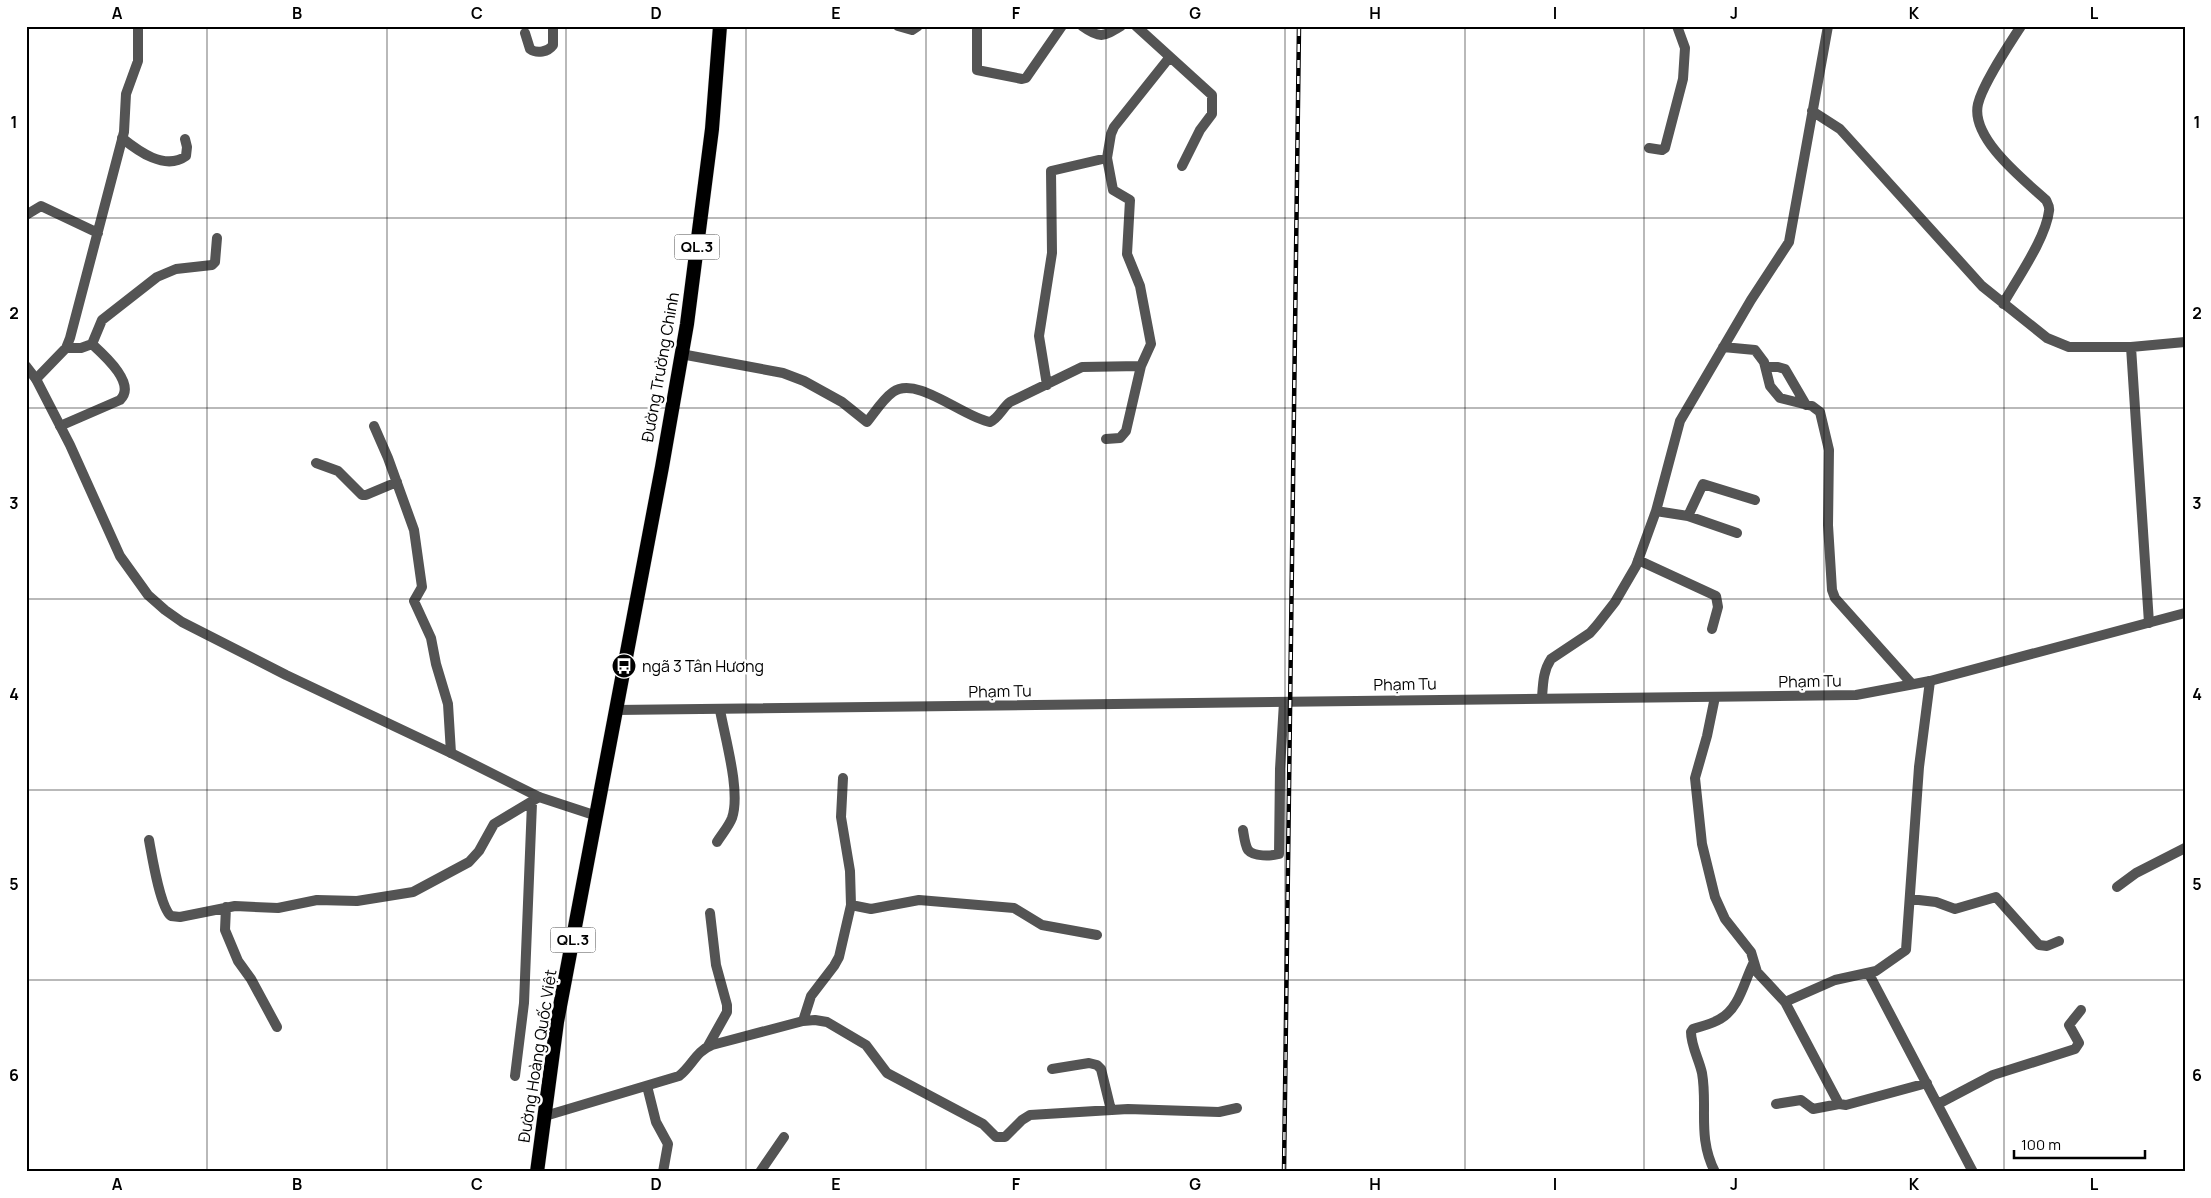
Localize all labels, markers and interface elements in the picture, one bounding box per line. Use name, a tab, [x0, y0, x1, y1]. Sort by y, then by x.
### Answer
text: A	[112, 2, 123, 24]
text: B	[292, 2, 302, 24]
text: C	[471, 2, 483, 24]
text: D	[650, 2, 662, 24]
text: E	[831, 2, 841, 24]
text: F	[1012, 2, 1021, 24]
text: G	[1189, 2, 1201, 24]
text: H	[1369, 2, 1381, 24]
text: I	[1553, 2, 1557, 24]
text: J	[1730, 2, 1738, 24]
text: K	[1909, 2, 1920, 24]
text: L	[2090, 2, 2099, 24]
text: 1	[10, 111, 18, 133]
text: 1	[2193, 111, 2201, 133]
road number: QL.3	[674, 234, 720, 260]
street label: Đường Trường Chinh	[636, 290, 684, 444]
text: 2	[9, 302, 19, 324]
text: 2	[2192, 302, 2202, 324]
text: 3	[9, 492, 19, 514]
text: 3	[2192, 492, 2202, 514]
bus stop icon: ngã 3 Tân Hương	[611, 653, 637, 679]
place label: ngã 3 Tân Hương	[642, 655, 764, 677]
street label: Phạm Tu	[1778, 669, 1842, 693]
street label: Phạm Tu	[1373, 672, 1437, 696]
street label: Phạm Tu	[968, 679, 1032, 703]
text: 4	[9, 683, 19, 705]
text: 4	[2192, 683, 2202, 705]
text: 5	[9, 873, 19, 895]
text: 5	[2192, 873, 2202, 895]
road number: QL.3	[550, 928, 596, 952]
street label: Đường Hoàng Quốc Việt	[512, 968, 562, 1144]
text: 6	[9, 1064, 19, 1086]
text: 6	[2192, 1064, 2202, 1086]
scale bar	[2014, 1128, 2145, 1160]
text: 100 m	[2021, 1134, 2061, 1155]
text: A	[112, 1173, 123, 1195]
text: B	[292, 1173, 302, 1195]
text: C	[471, 1173, 483, 1195]
text: D	[650, 1173, 662, 1195]
text: E	[831, 1173, 841, 1195]
text: F	[1012, 1173, 1021, 1195]
text: G	[1189, 1173, 1201, 1195]
text: H	[1369, 1173, 1381, 1195]
text: I	[1553, 1173, 1557, 1195]
text: J	[1730, 1173, 1738, 1195]
text: K	[1909, 1173, 1920, 1195]
text: L	[2090, 1173, 2099, 1195]

